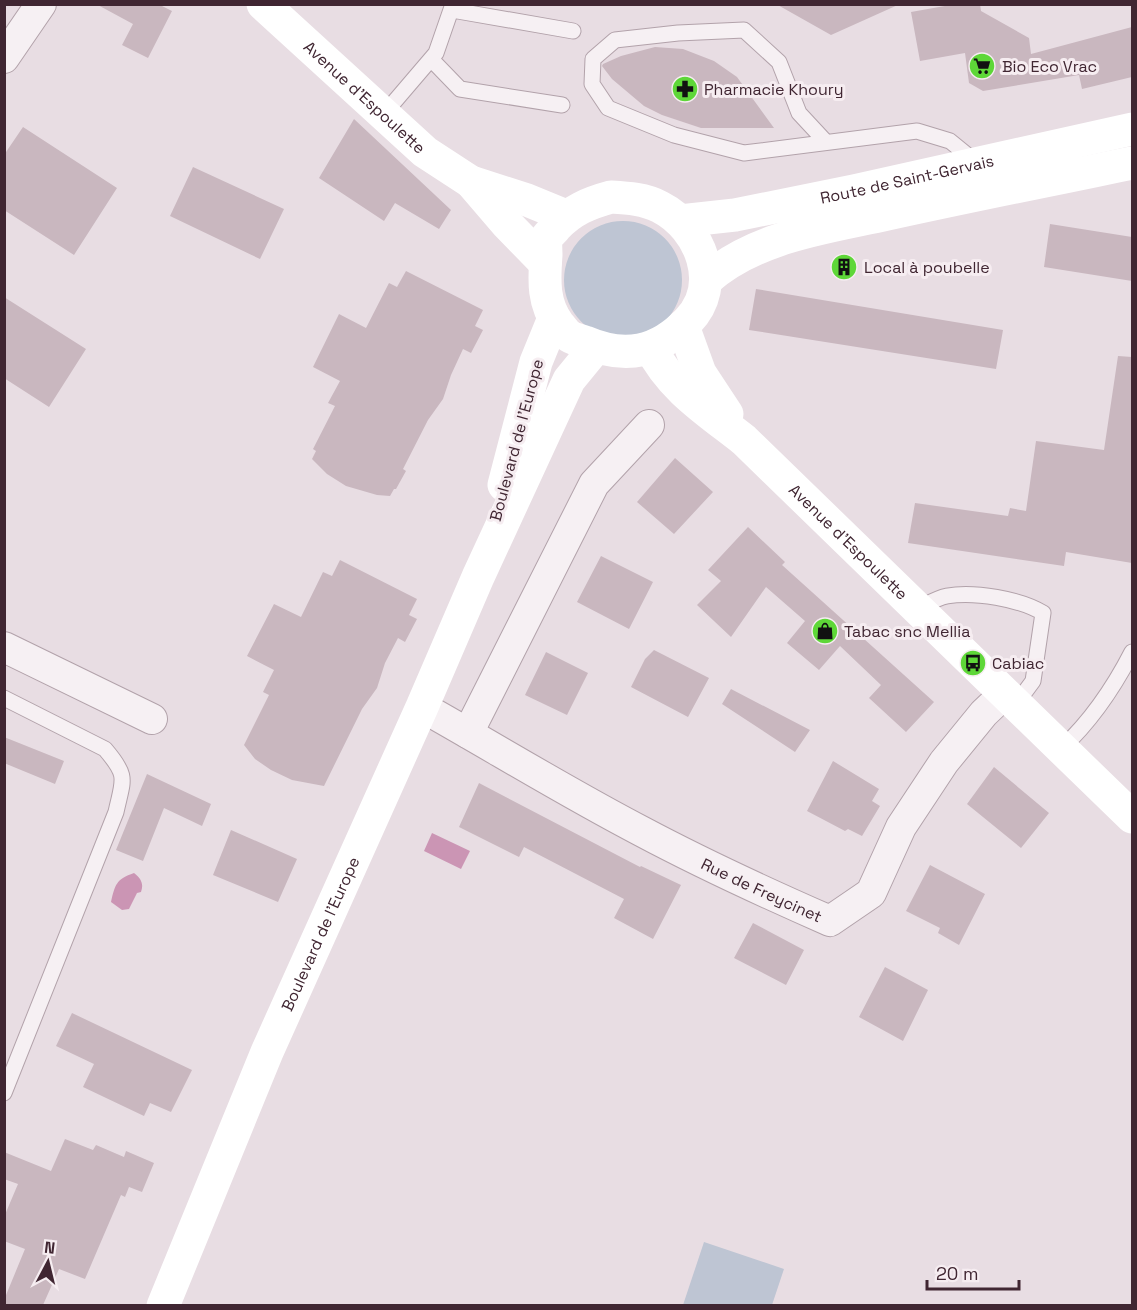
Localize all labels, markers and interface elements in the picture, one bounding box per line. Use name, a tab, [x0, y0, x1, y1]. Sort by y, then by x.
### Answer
street label: Avenue d'Espoulette	[299, 36, 430, 158]
supermarket icon: Bio Eco Vrac	[967, 51, 997, 81]
place label: Bio Eco Vrac	[1002, 56, 1097, 77]
pharmacy icon: Pharmacie Khoury	[670, 74, 700, 104]
place label: Pharmacie Khoury	[704, 79, 844, 100]
street label: Route de Saint-Gervais	[818, 150, 996, 209]
building icon: Local à poubelle	[829, 252, 859, 282]
place label: Local à poubelle	[864, 257, 990, 278]
street label: Boulevard de l'Europe	[485, 357, 548, 524]
street label: Avenue d'Espoulette	[784, 479, 912, 605]
shop icon: Tabac snc Mellia	[810, 616, 840, 646]
place label: Tabac snc Mellia	[844, 621, 970, 642]
bus stop icon: Cabiac	[958, 648, 988, 678]
place label: Cabiac	[992, 653, 1044, 674]
street label: Boulevard de l'Europe	[277, 853, 364, 1015]
street label: Rue de Freycinet	[698, 853, 825, 927]
north arrow	[18, 1232, 78, 1292]
text: N	[43, 1237, 56, 1259]
scale bar	[927, 1253, 1018, 1291]
text: 20 m	[936, 1262, 979, 1285]

